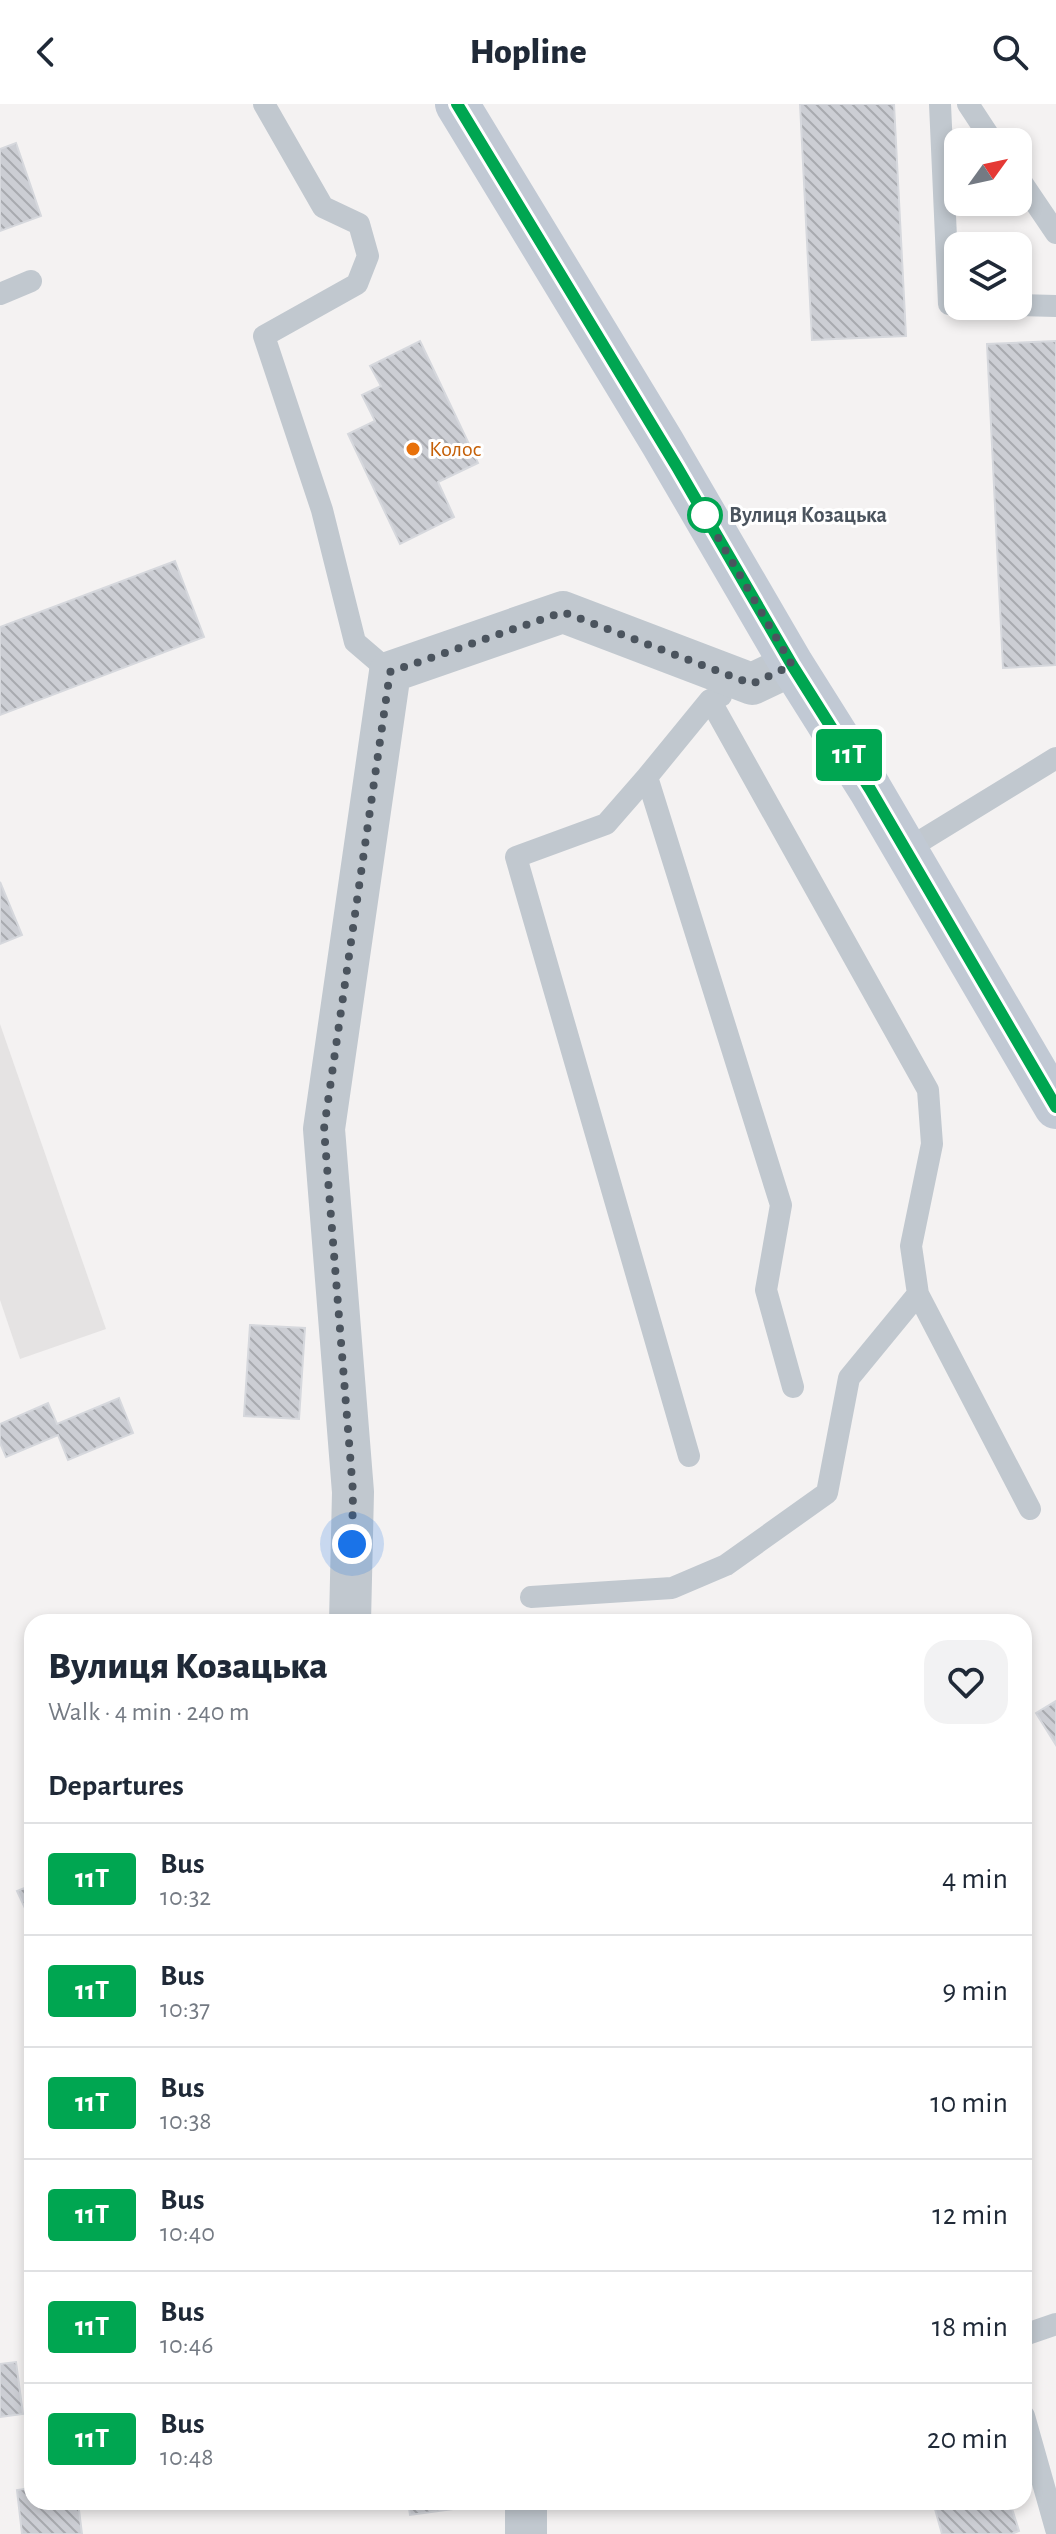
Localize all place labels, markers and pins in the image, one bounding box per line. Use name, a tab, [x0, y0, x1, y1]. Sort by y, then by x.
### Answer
place label: Колос	[429, 438, 482, 460]
marker: Колос	[404, 440, 422, 458]
marker: Вулиця Козацька	[688, 498, 722, 532]
place label: Вулиця Козацька	[729, 504, 887, 527]

